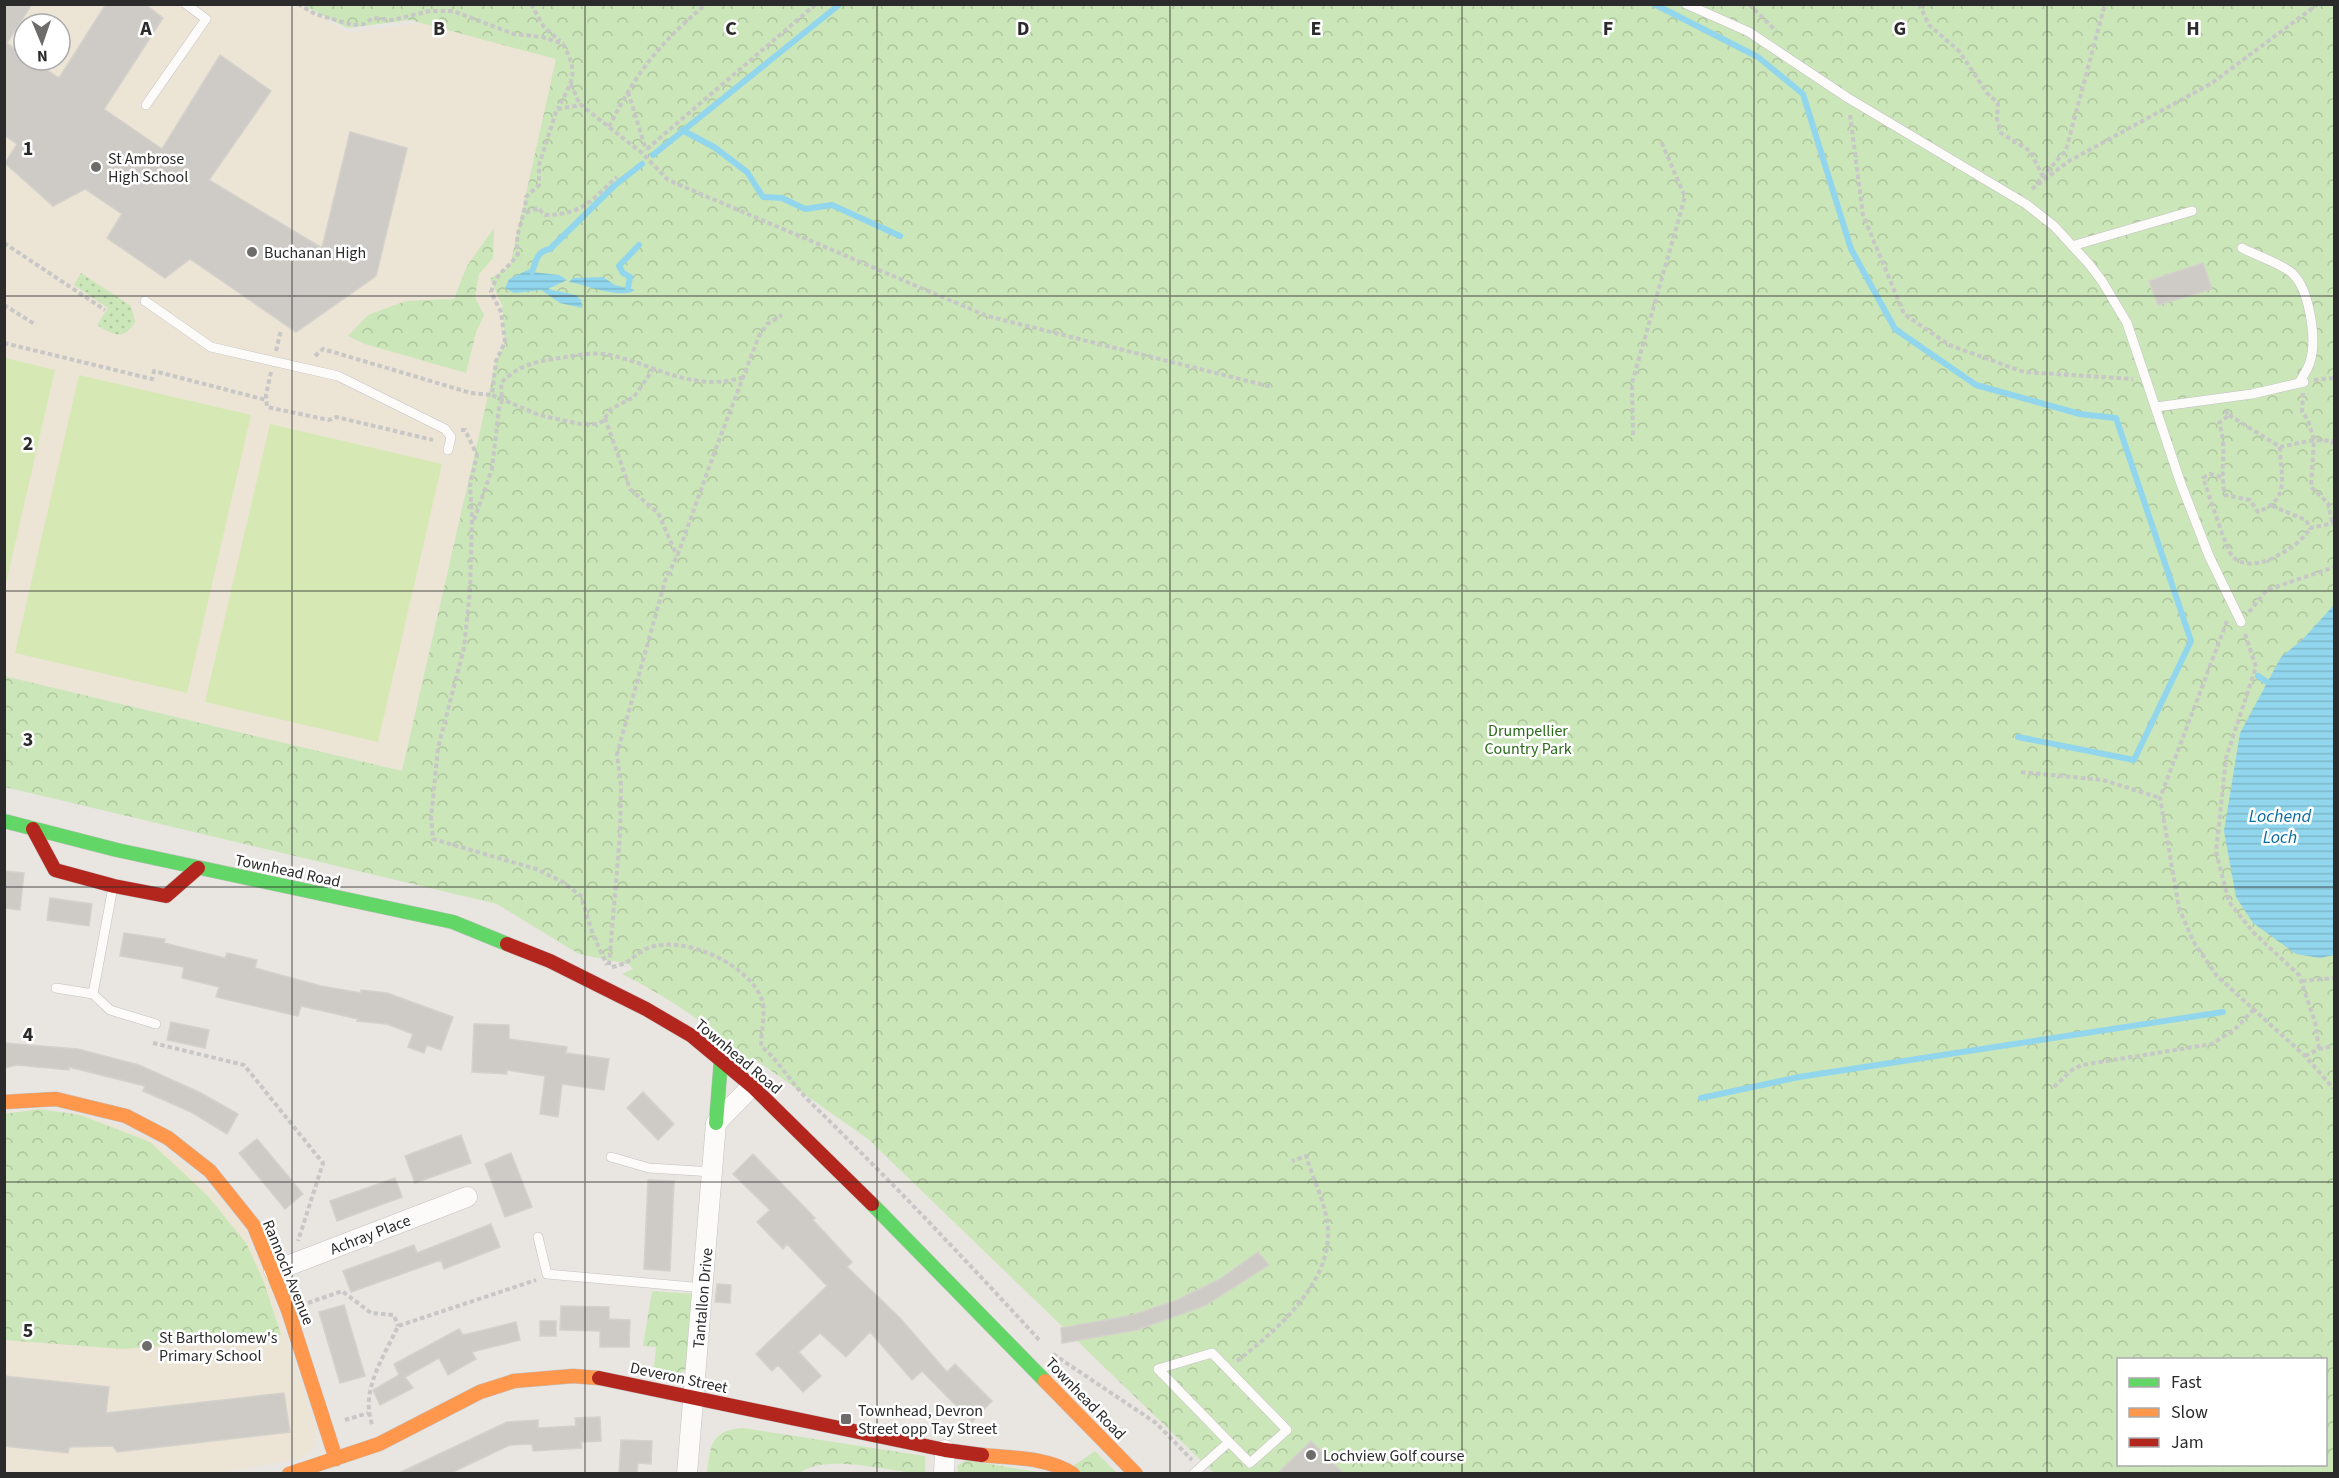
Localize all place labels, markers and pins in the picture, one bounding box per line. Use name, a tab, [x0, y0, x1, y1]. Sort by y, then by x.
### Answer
place label: St Ambrose High School	[108, 148, 188, 188]
marker: St Ambrose High School	[89, 160, 103, 174]
place label: Buchanan High	[264, 242, 366, 264]
marker: Buchanan High	[245, 245, 259, 259]
place label: St Bartholomew's Primary School	[159, 1327, 278, 1367]
marker: St Bartholomew's Primary School	[140, 1339, 154, 1353]
place label: Townhead, Devron Street opp Tay Street	[858, 1400, 998, 1440]
marker: Townhead, Devron Street opp Tay Street	[839, 1412, 853, 1426]
place label: Lochview Golf course	[1323, 1445, 1464, 1467]
marker: Lochview Golf course	[1304, 1448, 1318, 1462]

